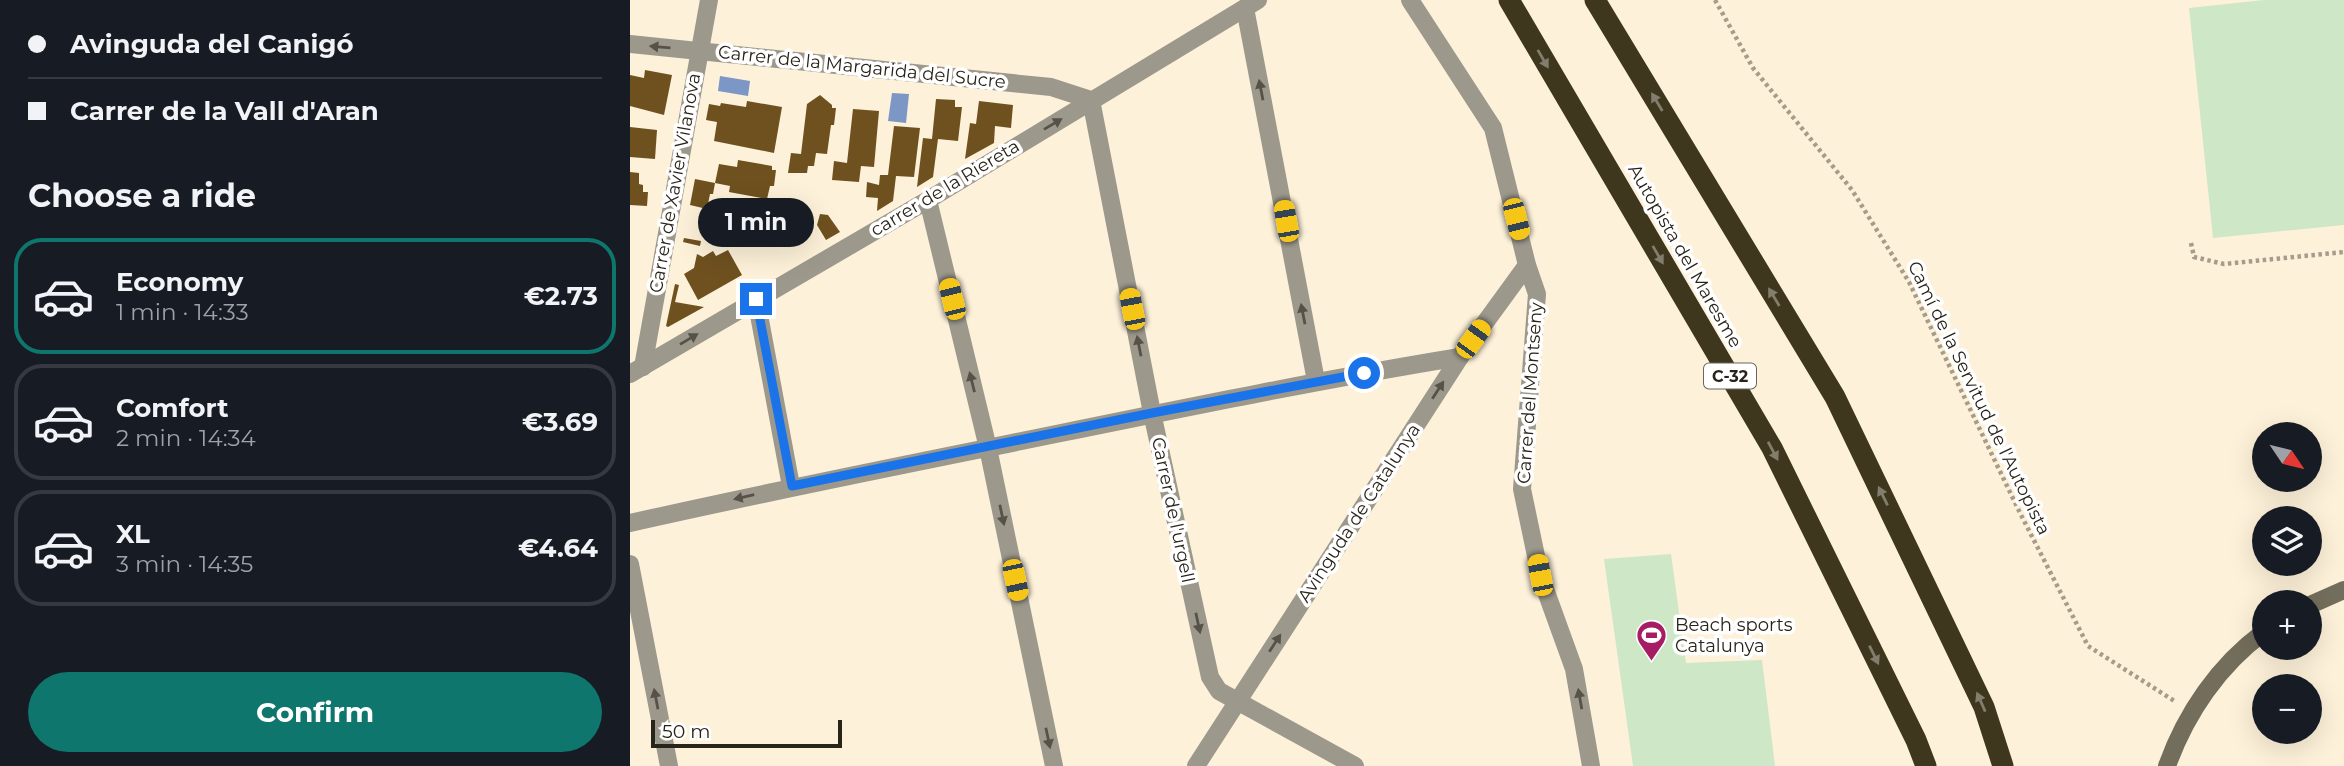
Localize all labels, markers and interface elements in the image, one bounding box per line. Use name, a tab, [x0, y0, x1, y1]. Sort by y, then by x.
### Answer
text: Avinguda del Canigó	[70, 28, 353, 60]
one-way arrow	[649, 41, 671, 52]
street label: Carrer de la Margarida del Sucre	[717, 41, 1007, 93]
one-way arrow	[1537, 49, 1549, 69]
street label: Carrer de Xavier Vilanova	[645, 71, 705, 295]
one-way arrow	[1255, 79, 1266, 101]
one-way arrow	[1650, 92, 1663, 111]
text: Carrer de la Vall d'Aran	[70, 95, 379, 127]
one-way arrow	[1043, 117, 1063, 130]
street label: carrer de la Riereta	[867, 135, 1023, 241]
street label: Autopista del Maresme	[1623, 160, 1747, 352]
text: Choose a ride	[28, 176, 256, 215]
car	[1501, 196, 1532, 242]
callout: 1 min	[698, 198, 814, 246]
car	[1273, 198, 1300, 244]
text: 1 min	[725, 208, 787, 236]
one-way arrow	[1652, 246, 1664, 265]
street label: Camí de la Servitud de l'Autopista	[1903, 257, 2055, 539]
icon: car	[32, 265, 95, 328]
text: Economy	[116, 266, 243, 298]
car	[937, 276, 968, 322]
text: €2.73	[524, 280, 598, 312]
route end	[740, 283, 772, 315]
car	[1118, 286, 1147, 332]
one-way arrow	[1768, 287, 1781, 306]
text: 1 min · 14:33	[116, 298, 249, 326]
street label: Carrer del Montseny	[1513, 301, 1547, 485]
one-way arrow	[1297, 303, 1308, 325]
car	[1453, 316, 1494, 362]
one-way arrow	[679, 333, 698, 346]
one-way arrow	[1133, 335, 1144, 357]
route start	[1348, 357, 1380, 389]
road number: C-32	[1704, 364, 1756, 388]
one-way arrow	[966, 371, 977, 393]
one-way arrow	[1432, 381, 1445, 400]
icon: car	[32, 391, 95, 454]
text: Comfort	[116, 392, 228, 424]
text: €3.69	[522, 406, 598, 438]
street label: Avinguda de Catalunya	[1293, 420, 1425, 606]
north arrow	[2252, 422, 2322, 492]
map controls	[2252, 422, 2322, 744]
text: 2 min · 14:34	[116, 424, 256, 452]
street label: Carrer de l'urgell	[1147, 435, 1199, 585]
one-way arrow	[1767, 442, 1779, 461]
one-way arrow	[1877, 486, 1888, 507]
one-way arrow	[733, 492, 755, 503]
one-way arrow	[996, 504, 1007, 526]
button: layers	[2252, 506, 2322, 576]
icon: car	[32, 517, 95, 580]
text: XL	[116, 518, 150, 550]
text: €4.64	[518, 532, 598, 564]
text: 3 min · 14:35	[116, 550, 253, 578]
car	[1526, 552, 1555, 598]
car	[1001, 557, 1030, 603]
button: +	[2252, 590, 2322, 660]
one-way arrow	[1192, 612, 1203, 634]
place label: Beach sports Catalunya	[1675, 614, 1793, 657]
sports icon: Beach sports Catalunya	[1635, 618, 1669, 662]
one-way arrow	[1268, 633, 1281, 653]
one-way arrow	[1869, 645, 1880, 665]
button: Confirm	[28, 672, 602, 752]
button: −	[2252, 674, 2322, 744]
one-way arrow	[650, 688, 661, 710]
one-way arrow	[1574, 688, 1585, 710]
one-way arrow	[1975, 691, 1986, 712]
scale bar	[651, 717, 842, 749]
text: 50 m	[662, 720, 710, 743]
one-way arrow	[1043, 727, 1054, 749]

